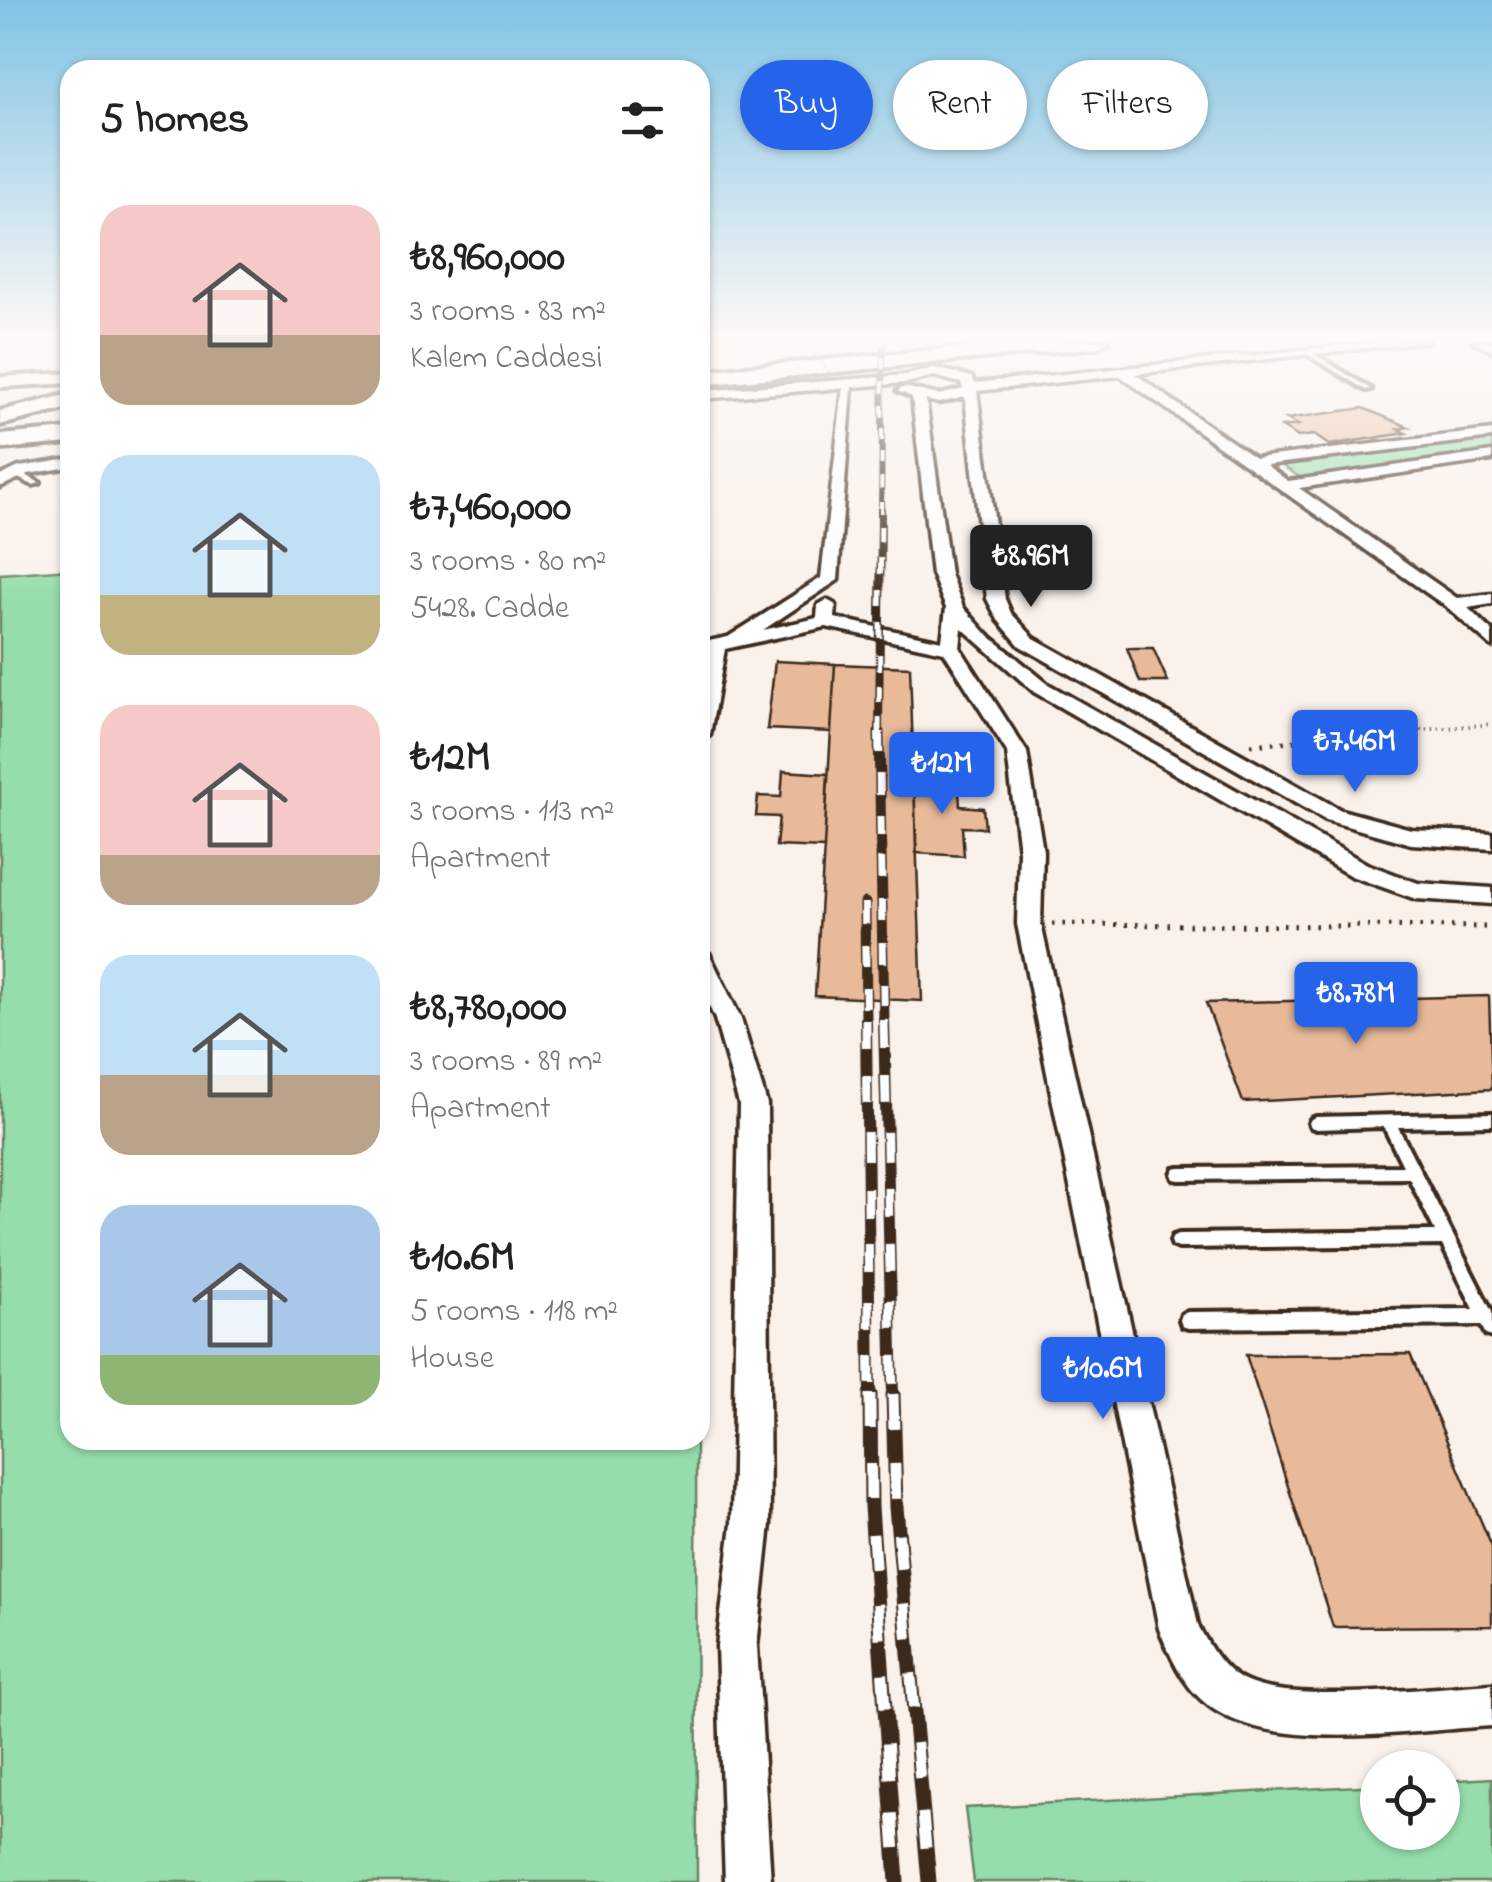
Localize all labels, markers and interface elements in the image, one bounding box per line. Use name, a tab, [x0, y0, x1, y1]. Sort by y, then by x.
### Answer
chip: Buy	[740, 60, 873, 150]
chip: Rent	[893, 60, 1027, 150]
chip: Filters	[1047, 60, 1208, 150]
text: 5 homes	[100, 90, 249, 151]
icon: filters	[615, 93, 670, 148]
text: ₺8,960,000	[410, 228, 565, 289]
icon: home	[180, 245, 300, 365]
text: 3 rooms · 83 m²	[410, 289, 606, 336]
text: Kalem Caddesi	[410, 336, 603, 383]
text: ₺7,460,000	[410, 478, 571, 539]
icon: home	[180, 495, 300, 615]
pin: ₺8.96M	[950, 525, 1112, 610]
text: ₺8.96M	[992, 534, 1070, 581]
text: 3 rooms · 80 m²	[410, 539, 607, 586]
text: 5428. Cadde	[410, 586, 569, 633]
pin: ₺7.46M	[1274, 710, 1436, 795]
text: ₺7.46M	[1314, 719, 1396, 766]
text: ₺12M	[410, 728, 491, 789]
pin: ₺12M	[883, 732, 1001, 817]
text: ₺12M	[911, 741, 973, 788]
icon: home	[180, 745, 300, 865]
text: 3 rooms · 113 m²	[410, 789, 614, 836]
text: Apartment	[410, 836, 551, 883]
pin: ₺8.78M	[1275, 962, 1437, 1047]
text: ₺8.78M	[1316, 971, 1396, 1018]
text: ₺8,780,000	[410, 978, 567, 1039]
icon: home	[180, 995, 300, 1115]
text: 3 rooms · 89 m²	[410, 1039, 602, 1086]
text: Apartment	[410, 1086, 551, 1133]
text: ₺10.6M	[410, 1228, 515, 1289]
icon: home	[180, 1245, 300, 1365]
text: 5 rooms · 118 m²	[410, 1289, 618, 1336]
text: House	[410, 1336, 494, 1383]
pin: ₺10.6M	[1022, 1337, 1184, 1422]
text: ₺10.6M	[1063, 1346, 1143, 1393]
map controls	[1360, 1750, 1460, 1850]
button: locate	[1360, 1750, 1460, 1850]

